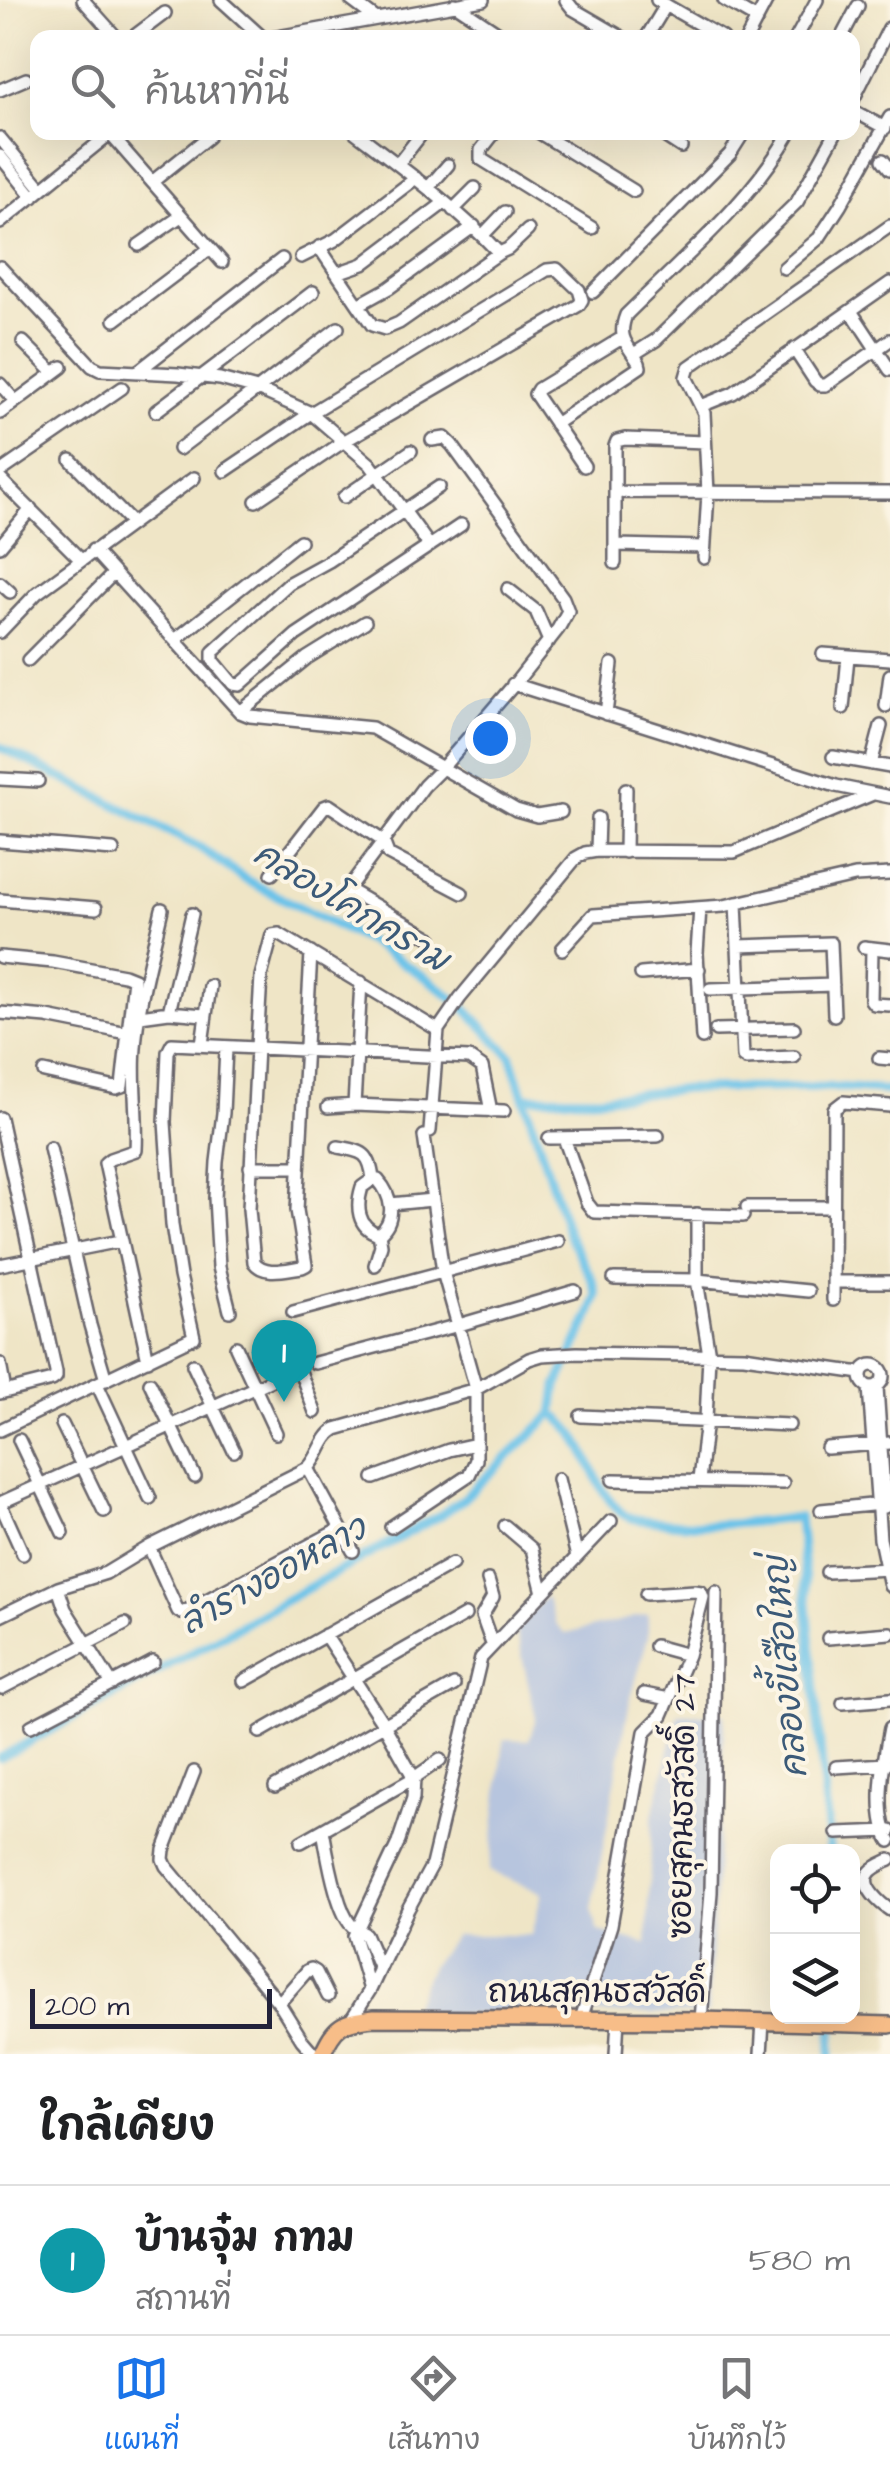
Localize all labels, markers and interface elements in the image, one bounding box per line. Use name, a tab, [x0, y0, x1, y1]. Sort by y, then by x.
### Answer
search box	[30, 30, 860, 140]
icon: search	[65, 58, 120, 113]
text: ค้นหาที่นี่	[145, 67, 289, 119]
your location	[465, 713, 516, 764]
water label: คลองโคกคราม	[244, 829, 460, 986]
pin: 1	[252, 1320, 316, 1402]
water label: ลำรางออหลาว	[171, 1503, 377, 1648]
water label: คลองขี้เสือใหญ่	[742, 1548, 820, 1781]
street label: ซอยสุคนธสวัสดิ์ 27	[651, 1672, 708, 1939]
map controls	[770, 1844, 860, 2024]
button: locate	[770, 1844, 860, 1934]
button: layers	[770, 1934, 860, 2024]
street label: ถนนสุคนธสวัสดิ์	[488, 1962, 706, 2015]
scale bar	[30, 1984, 272, 2028]
text: 200 m	[45, 1987, 129, 2026]
text: ใกล้เคียง	[40, 2098, 215, 2156]
text: บ้านจุ๋ม กทม	[135, 2213, 354, 2265]
text: 1	[70, 2238, 75, 2283]
text: 580 m	[749, 2238, 850, 2283]
text: สถานที่	[135, 2277, 232, 2322]
tab: แผนที่	[104, 2351, 179, 2460]
tab: เส้นทาง	[387, 2351, 480, 2460]
tab: บันทึกไว้	[688, 2351, 786, 2460]

